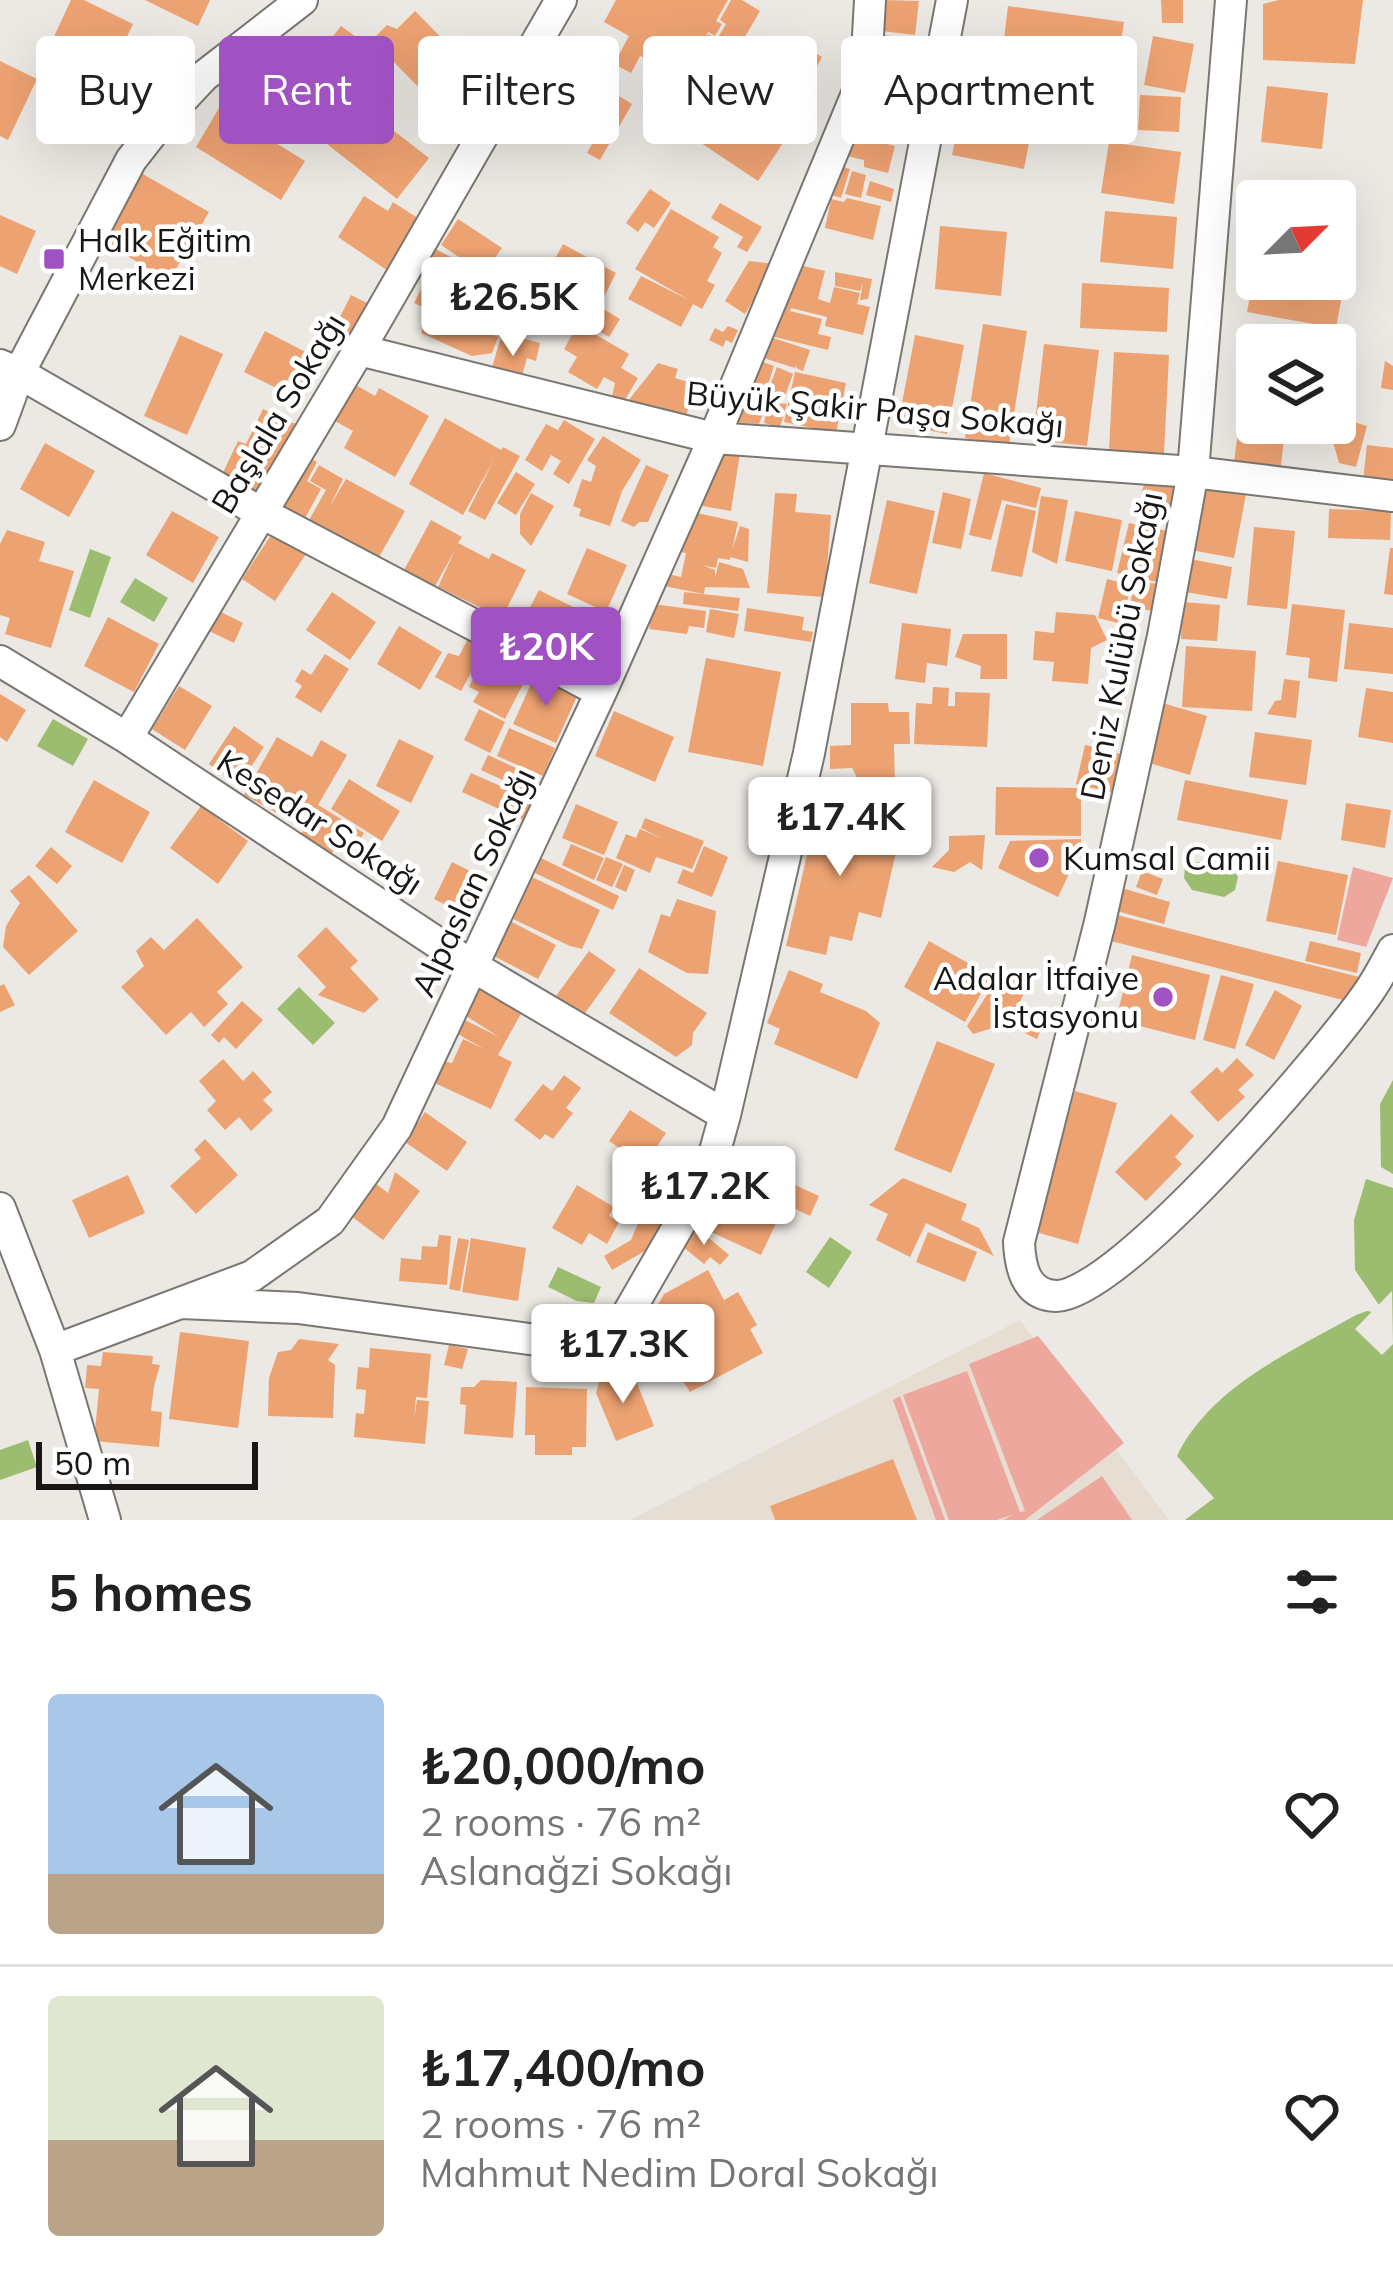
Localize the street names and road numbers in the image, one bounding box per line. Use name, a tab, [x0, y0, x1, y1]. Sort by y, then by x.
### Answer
street label: Başlala Sokağı	[202, 305, 353, 520]
street label: Büyük Şakir Paşa Sokağı	[685, 372, 1065, 445]
street label: Deniz Kulübü Sokağı	[1070, 488, 1171, 804]
street label: Kesedar Sokağı	[210, 740, 431, 903]
street label: Alpaslan Sokağı	[402, 761, 543, 1003]

